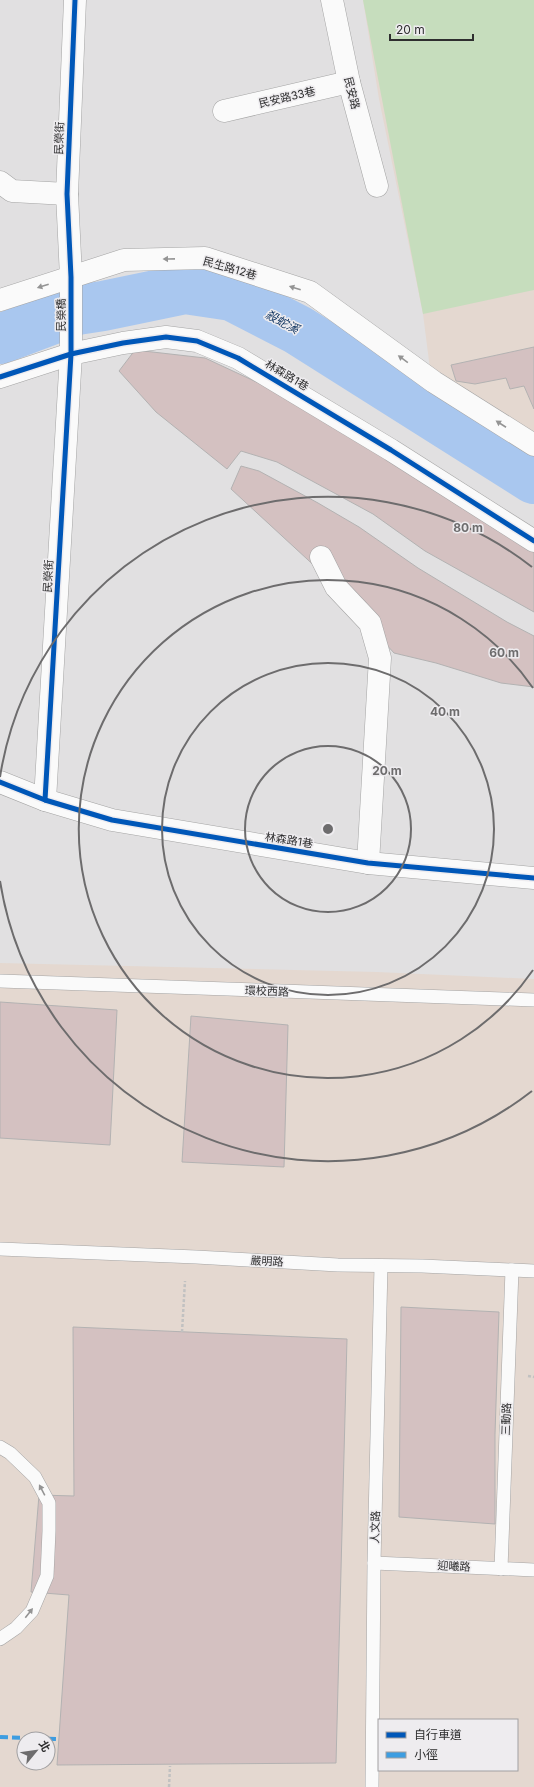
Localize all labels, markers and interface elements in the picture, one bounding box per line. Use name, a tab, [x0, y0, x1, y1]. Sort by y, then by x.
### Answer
scale bar	[390, 16, 473, 42]
text: 20 m	[396, 22, 425, 37]
street label: 民安路	[341, 75, 363, 111]
street label: 民安路33巷	[257, 84, 317, 110]
street label: 民榮街	[51, 121, 67, 155]
street label: 民生路12巷	[202, 254, 258, 282]
one-way arrow	[162, 256, 175, 262]
one-way arrow	[37, 283, 49, 289]
one-way arrow	[288, 284, 300, 290]
street label: 民榮橋	[54, 299, 68, 332]
water label: 殺蛇溪	[263, 306, 303, 338]
one-way arrow	[397, 355, 408, 363]
street label: 林森路1巷	[263, 357, 311, 393]
one-way arrow	[496, 420, 507, 428]
text: 80 m	[453, 520, 483, 535]
street label: 民榮街	[40, 559, 56, 593]
text: 60 m	[489, 645, 519, 660]
text: 40 m	[430, 704, 460, 719]
text: 20 m	[372, 763, 402, 778]
centre of rings	[321, 822, 335, 836]
street label: 林森路1巷	[264, 829, 314, 851]
street label: 環校西路	[245, 983, 289, 999]
street label: 嚴明路	[250, 1253, 284, 1269]
street label: 三動路	[498, 1402, 514, 1436]
one-way arrow	[38, 1484, 45, 1495]
street label: 人文路	[367, 1510, 383, 1544]
street label: 迎曦路	[437, 1558, 471, 1574]
one-way arrow	[25, 1608, 33, 1619]
legend	[378, 1719, 518, 1771]
text: 自行車道	[414, 1727, 462, 1742]
north arrow	[16, 1731, 56, 1771]
text: 北	[36, 1738, 54, 1754]
text: 小徑	[414, 1747, 438, 1762]

